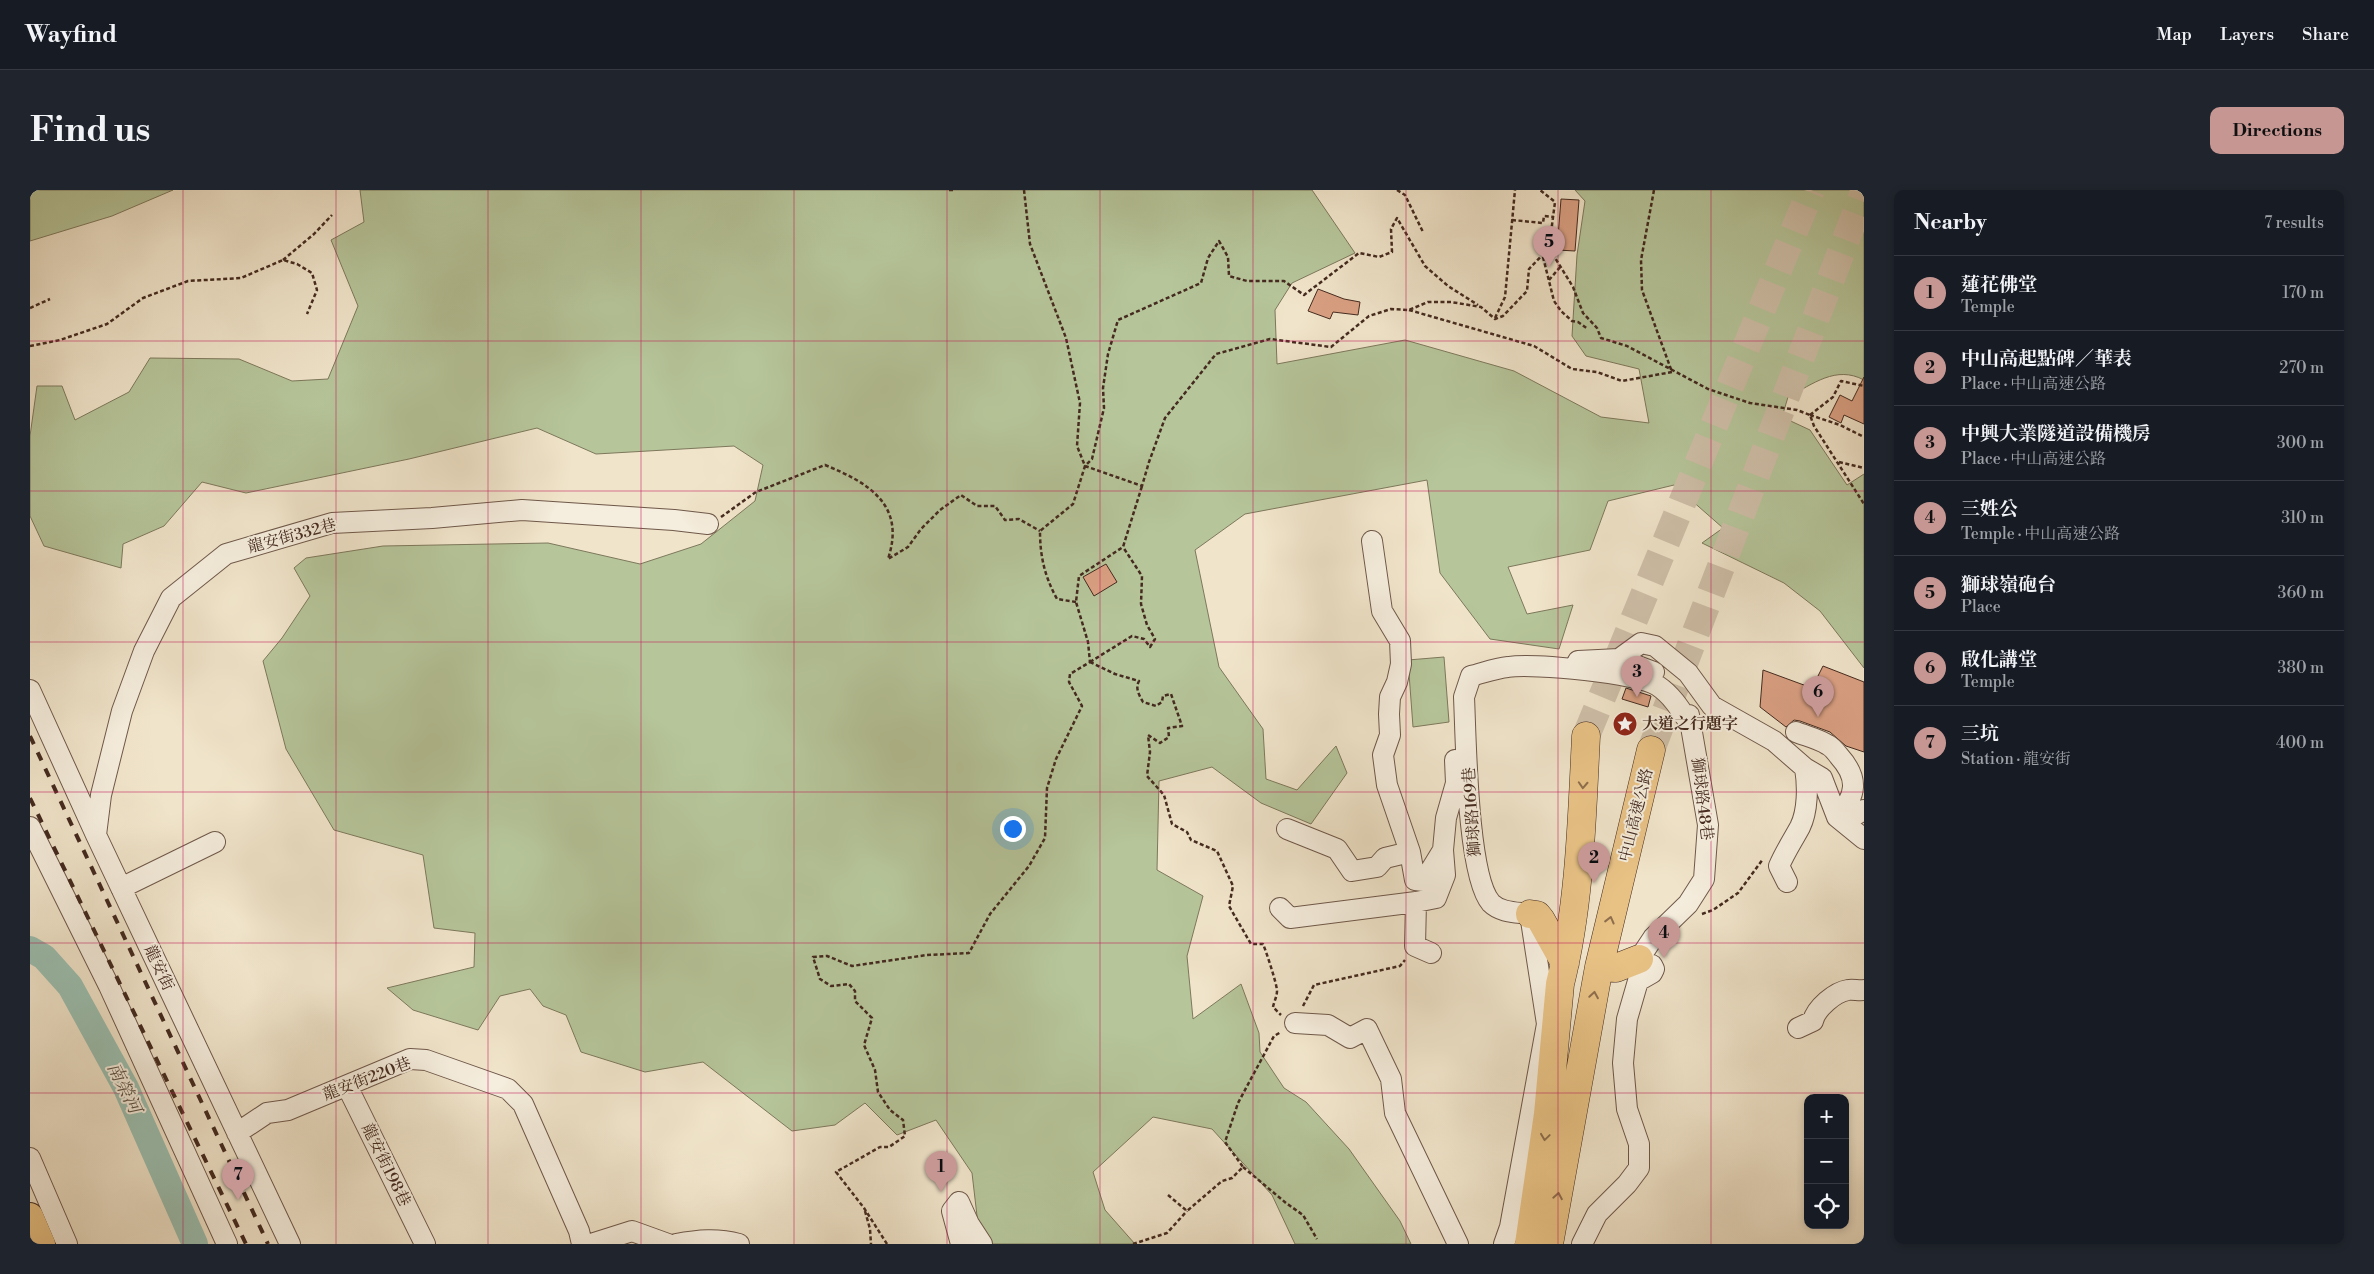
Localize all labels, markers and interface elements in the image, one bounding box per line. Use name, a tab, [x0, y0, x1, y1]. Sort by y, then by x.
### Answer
text: Wayfind	[25, 20, 117, 50]
text: Map	[2157, 23, 2192, 46]
text: Layers	[2220, 23, 2274, 46]
text: Share	[2302, 23, 2349, 46]
button: Directions	[2210, 107, 2344, 154]
text: Find us	[30, 109, 150, 152]
text: Nearby	[1914, 210, 1987, 236]
text: 7 results	[2264, 213, 2324, 233]
pin: 5	[1533, 226, 1565, 267]
text: 蓮花佛堂	[1961, 273, 2037, 297]
text: 1	[1926, 283, 1934, 303]
text: 170 m	[2282, 283, 2324, 303]
text: Temple	[1961, 297, 2015, 317]
text: 中山高起點碑／華表	[1961, 347, 2132, 371]
text: 2	[1925, 358, 1935, 378]
text: 270 m	[2279, 358, 2324, 378]
text: Place · 中山高速公路	[1961, 374, 2106, 394]
text: 中興大業隧道設備機房	[1961, 422, 2151, 446]
text: 3	[1925, 433, 1935, 453]
text: 300 m	[2277, 433, 2324, 453]
text: Place · 中山高速公路	[1961, 449, 2106, 469]
text: 三姓公	[1961, 497, 2018, 521]
text: 4	[1925, 508, 1935, 528]
text: 310 m	[2281, 508, 2324, 528]
street label: 龍安街332巷	[246, 515, 338, 557]
text: Temple · 中山高速公路	[1961, 524, 2120, 544]
text: 獅球嶺砲台	[1961, 573, 2056, 597]
text: 5	[1925, 583, 1935, 603]
text: 360 m	[2278, 583, 2324, 603]
text: Place	[1961, 597, 2001, 617]
text: 啟化講堂	[1961, 648, 2037, 672]
pin: 3	[1621, 656, 1653, 697]
text: 6	[1925, 658, 1935, 678]
text: 380 m	[2277, 658, 2324, 678]
text: Temple	[1961, 672, 2015, 692]
pin: 6	[1802, 676, 1834, 717]
place icon: 大道之行題字	[1612, 711, 1638, 737]
place label: 大道之行題字	[1642, 714, 1738, 734]
text: 三坑	[1961, 722, 1999, 746]
text: 7	[1925, 733, 1935, 753]
text: 400 m	[2276, 733, 2324, 753]
text: Station · 龍安街	[1961, 749, 2071, 769]
street label: 獅球路48巷	[1687, 756, 1717, 842]
street label: 中山高速公路	[1615, 766, 1657, 864]
street label: 獅球路169巷	[1459, 767, 1485, 857]
one-way arrow	[1578, 781, 1589, 789]
your location	[1000, 816, 1026, 842]
pin: 2	[1578, 842, 1610, 883]
one-way arrow	[1604, 915, 1615, 924]
pin: 4	[1648, 917, 1680, 958]
street label: 龍安街	[140, 942, 178, 994]
one-way arrow	[1589, 991, 1599, 1000]
street label: 龍安街220巷	[320, 1053, 414, 1105]
water label: 南榮河	[102, 1059, 147, 1120]
map controls	[1804, 1094, 1849, 1229]
button: +	[1804, 1094, 1849, 1139]
street label: 龍安街198巷	[357, 1120, 415, 1210]
one-way arrow	[1540, 1133, 1551, 1141]
button: −	[1804, 1139, 1849, 1184]
pin: 1	[925, 1151, 957, 1192]
pin: 7	[222, 1159, 254, 1200]
button: locate	[1804, 1184, 1849, 1229]
one-way arrow	[1552, 1192, 1562, 1200]

